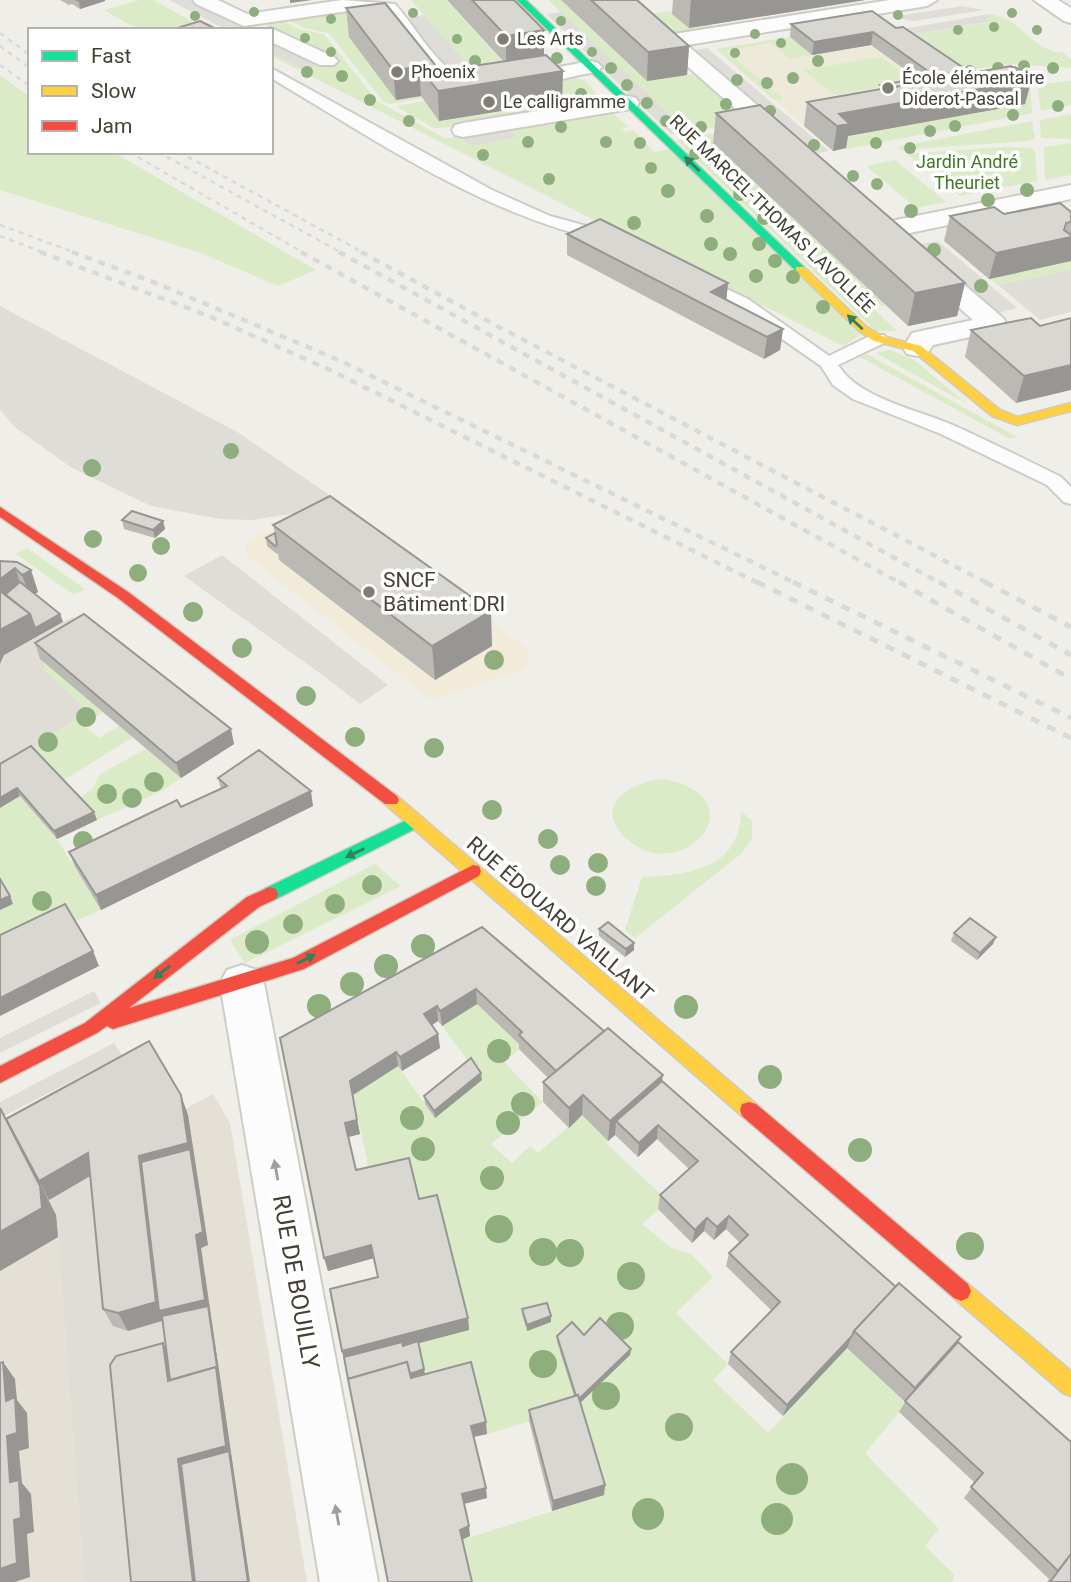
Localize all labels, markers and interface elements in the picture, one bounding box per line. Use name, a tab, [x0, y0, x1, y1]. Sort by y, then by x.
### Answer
legend	[28, 28, 273, 154]
place label: Les Arts	[517, 28, 583, 49]
marker: Les Arts	[495, 31, 511, 47]
text: Fast	[91, 44, 132, 68]
place label: Phoenix	[411, 61, 475, 82]
marker: Phoenix	[389, 64, 405, 80]
place label: École élémentaire Diderot-Pascal	[902, 67, 1044, 109]
text: Slow	[91, 79, 137, 103]
marker: École élémentaire Diderot-Pascal	[880, 80, 896, 96]
place label: Le calligramme	[503, 91, 626, 112]
marker: Le calligramme	[481, 94, 497, 110]
street label: RUE MARCEL-THOMAS LAVOLLÉE	[666, 110, 879, 317]
text: Jam	[91, 114, 132, 138]
park label: Jardin André Theuriet	[916, 151, 1018, 193]
one-way arrow	[684, 156, 701, 172]
one-way arrow	[847, 314, 864, 330]
place label: SNCF Bâtiment DRI	[383, 568, 505, 616]
marker: SNCF Bâtiment DRI	[361, 584, 377, 600]
street label: RUE ÉDOUARD VAILLANT	[462, 832, 658, 1007]
one-way arrow	[345, 847, 365, 858]
one-way arrow	[296, 953, 316, 964]
one-way arrow	[154, 965, 172, 980]
one-way arrow	[270, 1159, 281, 1181]
street label: RUE DE BOUILLY	[267, 1193, 325, 1372]
one-way arrow	[331, 1504, 342, 1526]

